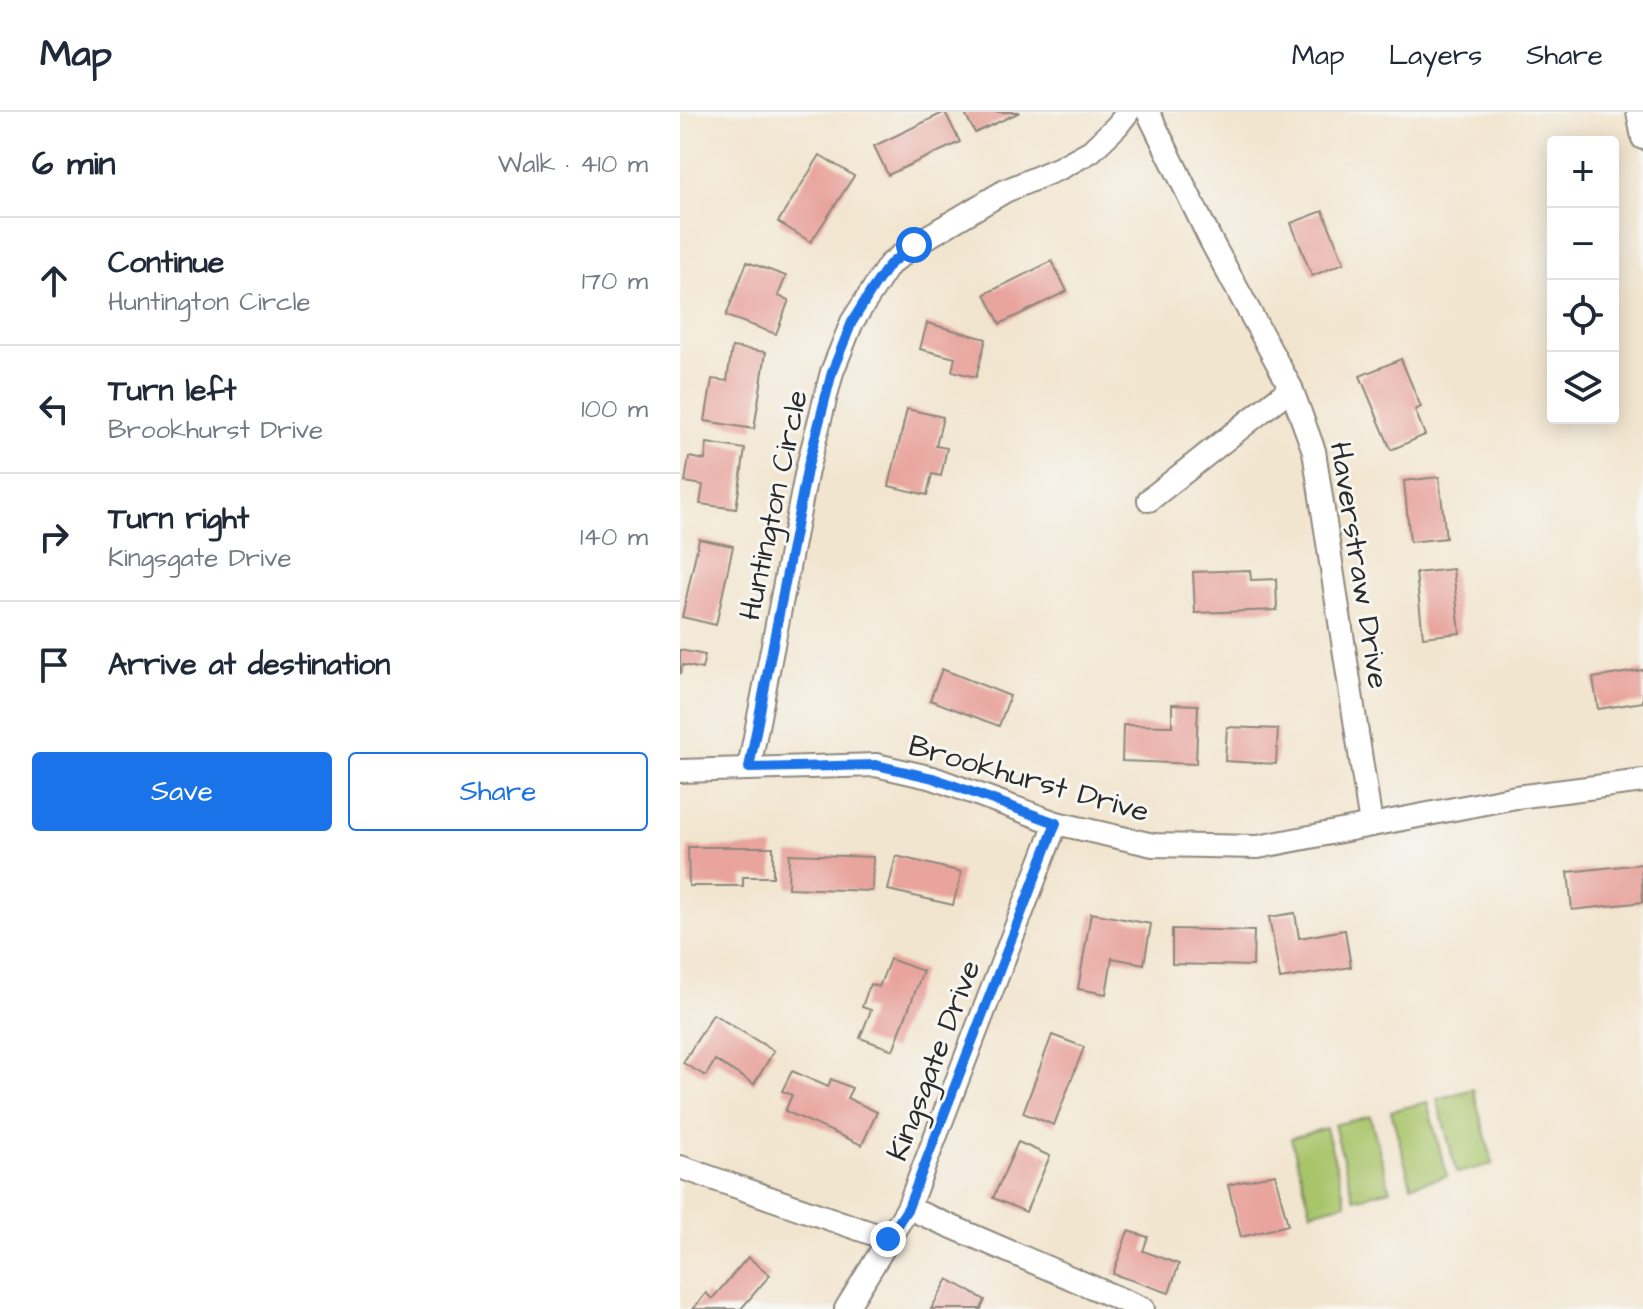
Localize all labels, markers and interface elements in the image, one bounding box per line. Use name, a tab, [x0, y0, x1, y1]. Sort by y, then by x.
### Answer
text: Map	[40, 29, 112, 81]
text: Map	[1292, 36, 1345, 75]
text: Layers	[1389, 36, 1482, 75]
text: Share	[1526, 36, 1603, 75]
map controls	[1547, 136, 1619, 424]
button: +	[1547, 136, 1619, 208]
text: 6 min	[32, 140, 116, 188]
text: Walk · 410 m	[498, 146, 648, 182]
button: −	[1547, 208, 1619, 280]
route start	[896, 227, 932, 263]
text: Continue	[108, 242, 224, 284]
icon: ahead	[32, 259, 76, 303]
text: 170 m	[582, 263, 648, 299]
button: locate	[1547, 280, 1619, 352]
text: Huntington Circle	[108, 284, 311, 320]
button: layers	[1547, 352, 1619, 424]
text: Turn left	[108, 370, 236, 412]
street label: Huntington Circle	[729, 386, 820, 624]
icon: left	[32, 387, 76, 431]
text: 100 m	[581, 391, 648, 427]
text: Brookhurst Drive	[108, 412, 323, 448]
street label: Haverstraw Drive	[1319, 439, 1399, 692]
text: Turn right	[108, 498, 249, 540]
icon: right	[32, 515, 76, 559]
text: 140 m	[580, 519, 648, 555]
text: Kingsgate Drive	[108, 540, 291, 576]
icon: arrive	[32, 643, 76, 687]
text: Arrive at destination	[108, 644, 390, 686]
street label: Brookhurst Drive	[904, 725, 1154, 833]
button: Save	[32, 752, 332, 831]
button: Share	[348, 752, 648, 831]
street label: Kingsgate Drive	[876, 954, 992, 1167]
route end	[870, 1221, 906, 1257]

